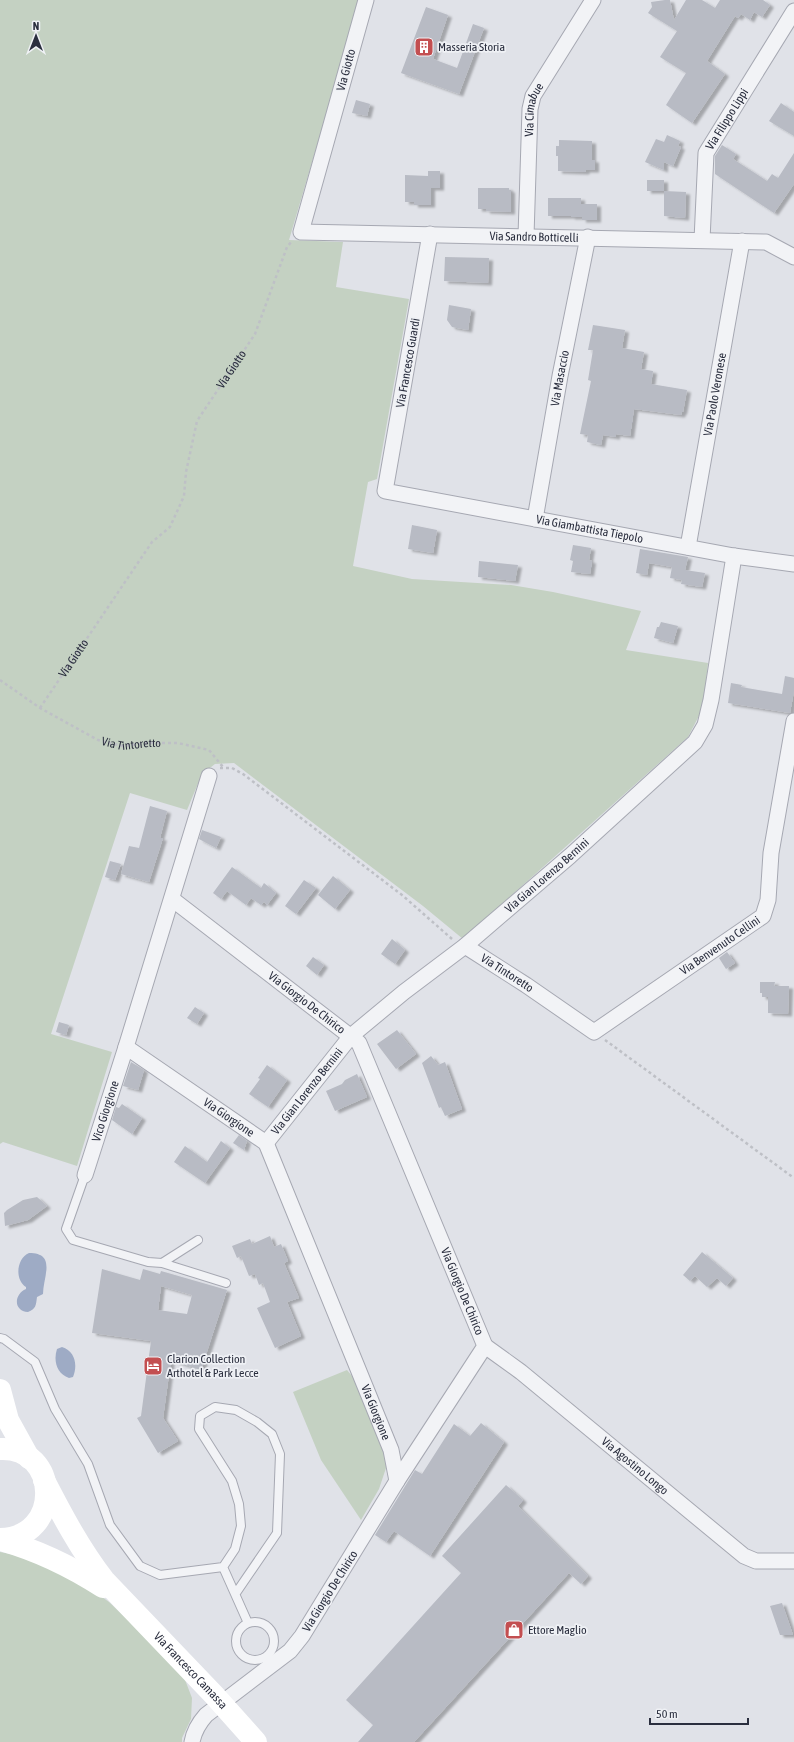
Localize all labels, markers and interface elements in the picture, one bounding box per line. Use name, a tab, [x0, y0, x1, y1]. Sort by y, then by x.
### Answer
north arrow	[16, 16, 56, 56]
text: N	[33, 20, 39, 32]
building icon: Masseria Storia	[413, 36, 435, 58]
place label: Masseria Storia	[438, 40, 505, 54]
street label: Via Giotto	[334, 47, 358, 93]
street label: Via Cimabue	[522, 80, 546, 137]
street label: Via Filippo Lippi	[703, 86, 751, 152]
street label: Via Sandro Botticelli	[489, 229, 579, 245]
street label: Via Francesco Guardi	[393, 317, 423, 409]
street label: Via Giotto	[214, 347, 249, 391]
street label: Via Masaccio	[548, 349, 572, 407]
street label: Via Paolo Veronese	[701, 352, 729, 437]
street label: Via Giambattista Tiepolo	[535, 512, 645, 546]
street label: Via Giotto	[56, 636, 92, 680]
street label: Via Tintoretto	[100, 734, 161, 753]
street label: Via Gian Lorenzo Bernini	[502, 835, 592, 916]
street label: Via Benvenuto Cellini	[677, 913, 763, 978]
street label: Via Tintoretto	[478, 951, 537, 995]
street label: Via Giorgio De Chirico	[265, 969, 348, 1037]
street label: Via Gian Lorenzo Bernini	[268, 1045, 346, 1137]
street label: Vico Giorgione	[89, 1079, 122, 1143]
street label: Via Giorgione	[201, 1095, 257, 1140]
street label: Via Giorgio De Chirico	[438, 1246, 487, 1337]
place label: Clarion Collection Arthotel & Park Lecce	[167, 1352, 259, 1380]
hotel icon: Clarion Collection Arthotel & Park Lecce	[142, 1355, 164, 1377]
street label: Via Giorgione	[358, 1383, 393, 1442]
street label: Via Agostino Longo	[599, 1434, 671, 1498]
street label: Via Giorgio De Chirico	[299, 1547, 361, 1634]
shop icon: Ettore Maglio	[503, 1619, 525, 1641]
place label: Ettore Maglio	[528, 1623, 587, 1637]
street label: Via Francesco Camassa	[151, 1629, 230, 1712]
scale bar	[650, 1700, 748, 1726]
text: 50 m	[656, 1707, 678, 1721]

